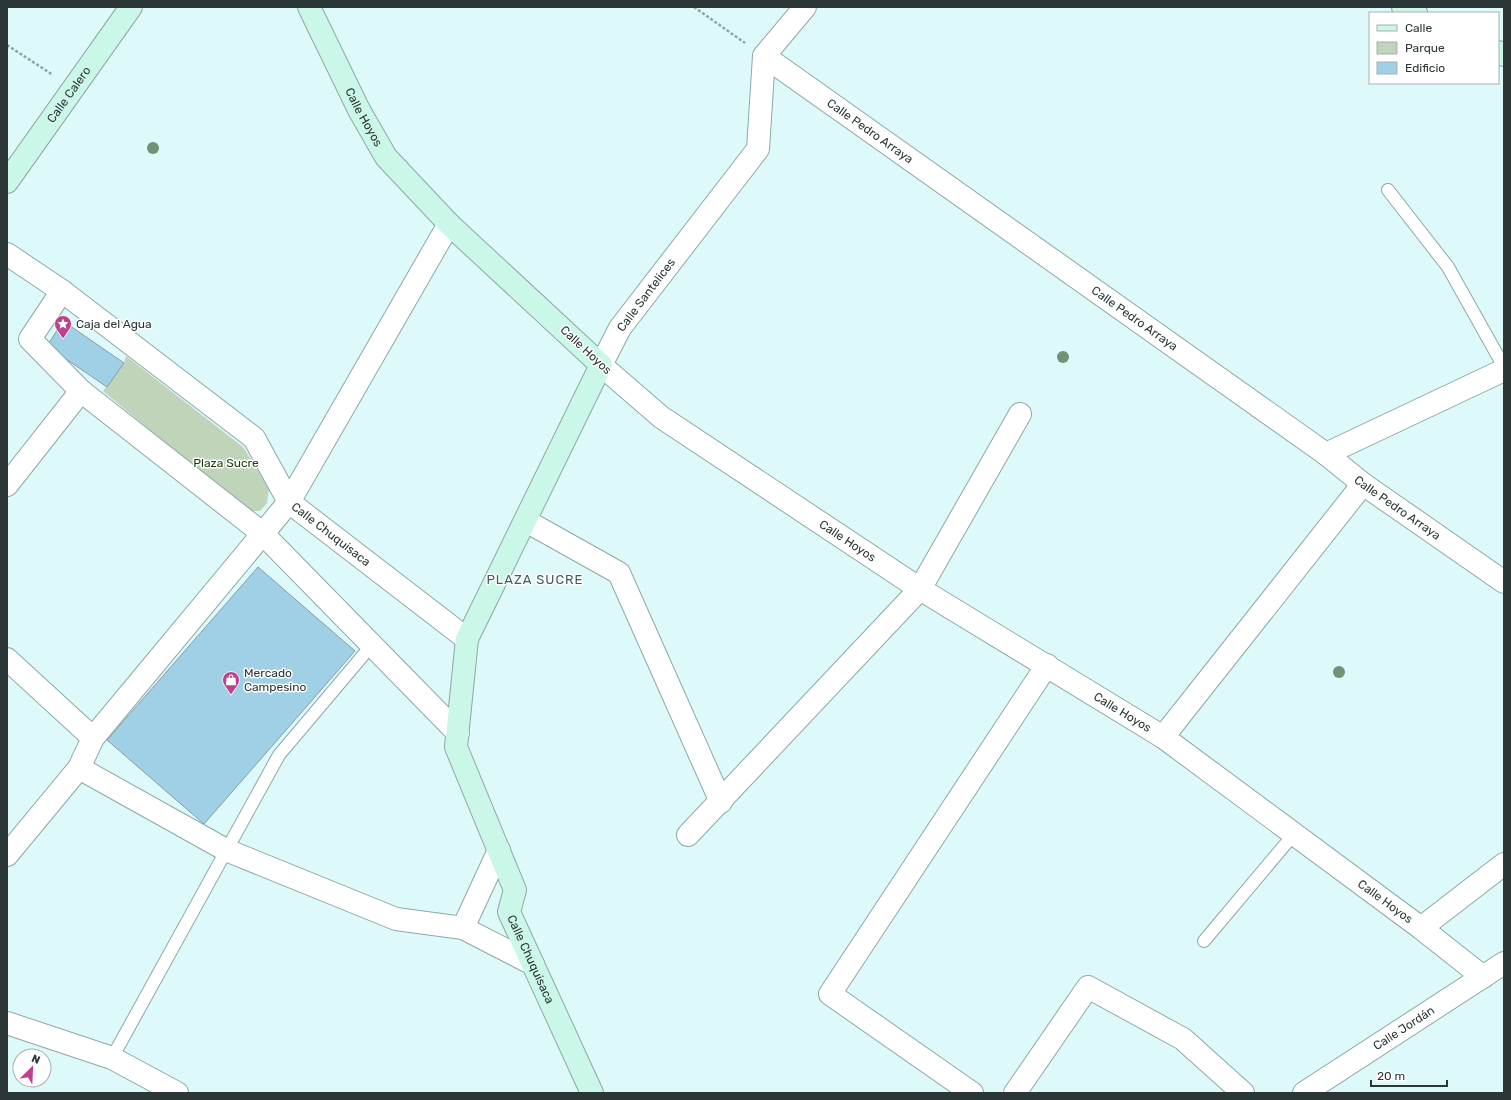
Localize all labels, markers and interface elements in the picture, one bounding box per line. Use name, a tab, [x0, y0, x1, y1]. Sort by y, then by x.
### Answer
legend	[1369, 12, 1499, 84]
text: Calle	[1405, 21, 1432, 35]
text: Parque	[1405, 41, 1445, 55]
text: Edificio	[1405, 61, 1445, 75]
street label: Calle Calero	[44, 64, 94, 126]
street label: Calle Hoyos	[342, 85, 385, 149]
street label: Calle Pedro Arraya	[824, 96, 916, 166]
street label: Calle Santelices	[614, 256, 678, 334]
street label: Calle Pedro Arraya	[1089, 283, 1180, 354]
place icon: Caja del Agua	[53, 314, 73, 339]
place label: Caja del Agua	[76, 317, 152, 331]
street label: Calle Hoyos	[558, 323, 614, 377]
park label: Plaza Sucre	[193, 456, 259, 470]
street label: Calle Pedro Arraya	[1351, 473, 1443, 543]
street label: Calle Chuquisaca	[289, 499, 373, 569]
street label: Calle Hoyos	[817, 517, 878, 565]
district label: PLAZA SUCRE	[487, 572, 583, 587]
place label: Mercado Campesino	[244, 666, 306, 694]
shop icon: Mercado Campesino	[221, 670, 241, 695]
street label: Calle Hoyos	[1091, 689, 1154, 735]
street label: Calle Hoyos	[1355, 877, 1415, 926]
street label: Calle Chuquisaca	[504, 913, 557, 1006]
street label: Calle Jordán	[1371, 1003, 1437, 1053]
north arrow	[12, 1048, 52, 1088]
text: N	[30, 1052, 42, 1067]
scale bar	[1371, 1062, 1447, 1088]
text: 20 m	[1377, 1069, 1405, 1083]

